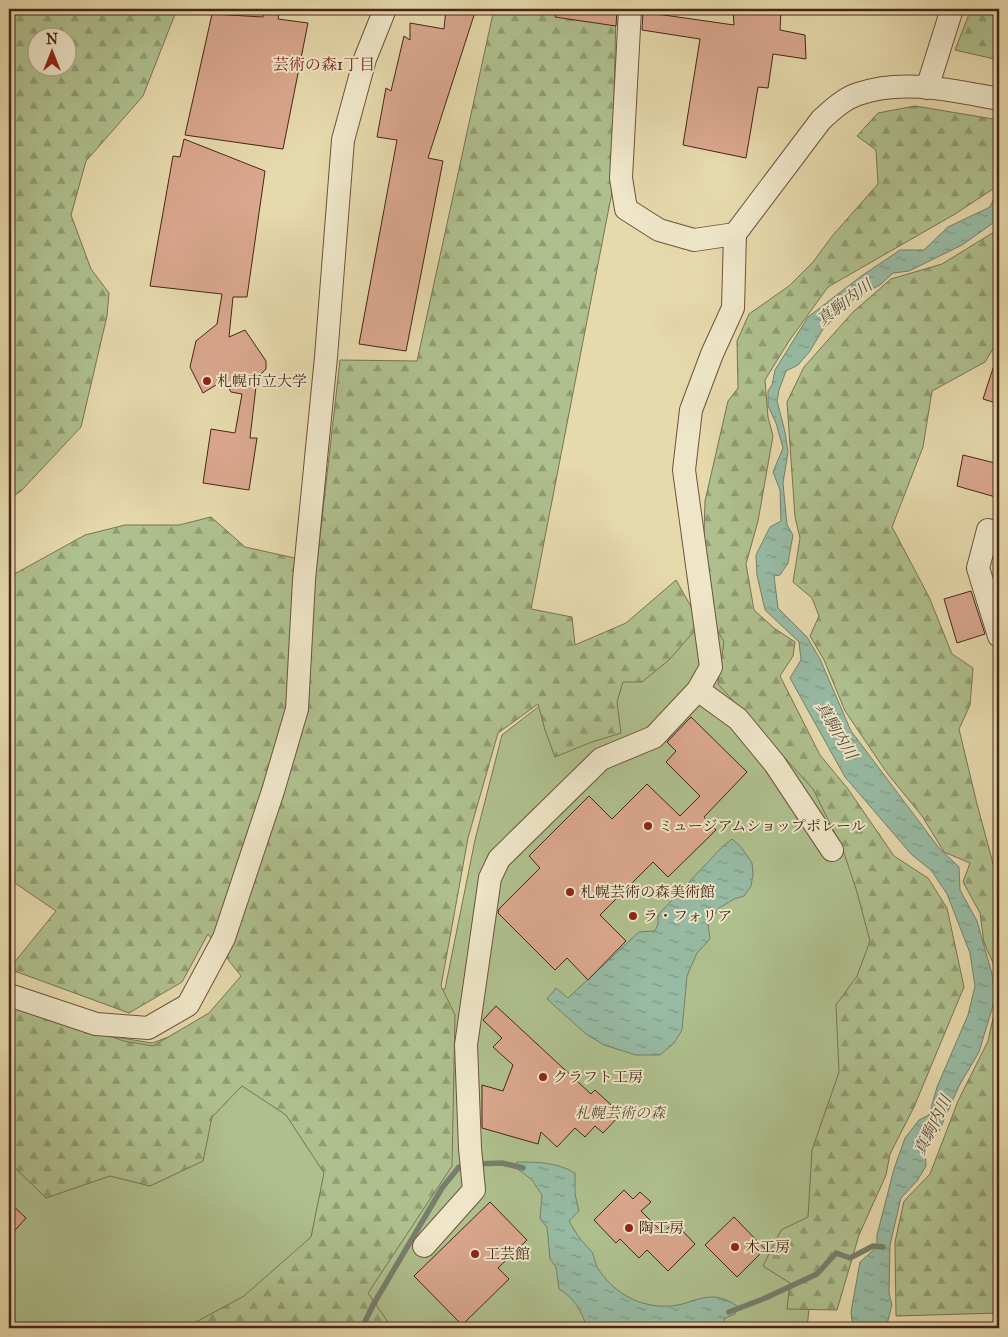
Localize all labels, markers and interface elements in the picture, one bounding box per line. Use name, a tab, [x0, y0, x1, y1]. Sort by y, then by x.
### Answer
north arrow	[28, 28, 78, 78]
text: N	[46, 31, 58, 48]
district label: 芸術の森1丁目	[273, 55, 375, 74]
water label: 真駒内川	[813, 274, 877, 329]
place label: 札幌市立大学	[217, 372, 307, 390]
marker: 札幌市立大学	[201, 375, 213, 387]
water label: 真駒内川	[812, 698, 862, 764]
place label: ミュージアムショップポレール	[658, 817, 866, 835]
marker: ミュージアムショップポレール	[642, 820, 654, 832]
place label: 札幌芸術の森美術館	[580, 883, 715, 901]
marker: 札幌芸術の森美術館	[564, 886, 576, 898]
place label: ラ・フォリア	[643, 907, 732, 925]
marker: ラ・フォリア	[627, 910, 639, 922]
place label: クラフト工房	[553, 1068, 643, 1086]
marker: クラフト工房	[537, 1071, 549, 1083]
water label: 真駒内川	[910, 1091, 956, 1158]
park label: 札幌芸術の森	[575, 1104, 667, 1122]
place label: 陶工房	[639, 1219, 684, 1237]
marker: 陶工房	[623, 1222, 635, 1234]
place label: 木工房	[745, 1238, 790, 1256]
marker: 木工房	[729, 1241, 741, 1253]
place label: 工芸館	[485, 1245, 530, 1263]
marker: 工芸館	[469, 1248, 481, 1260]

